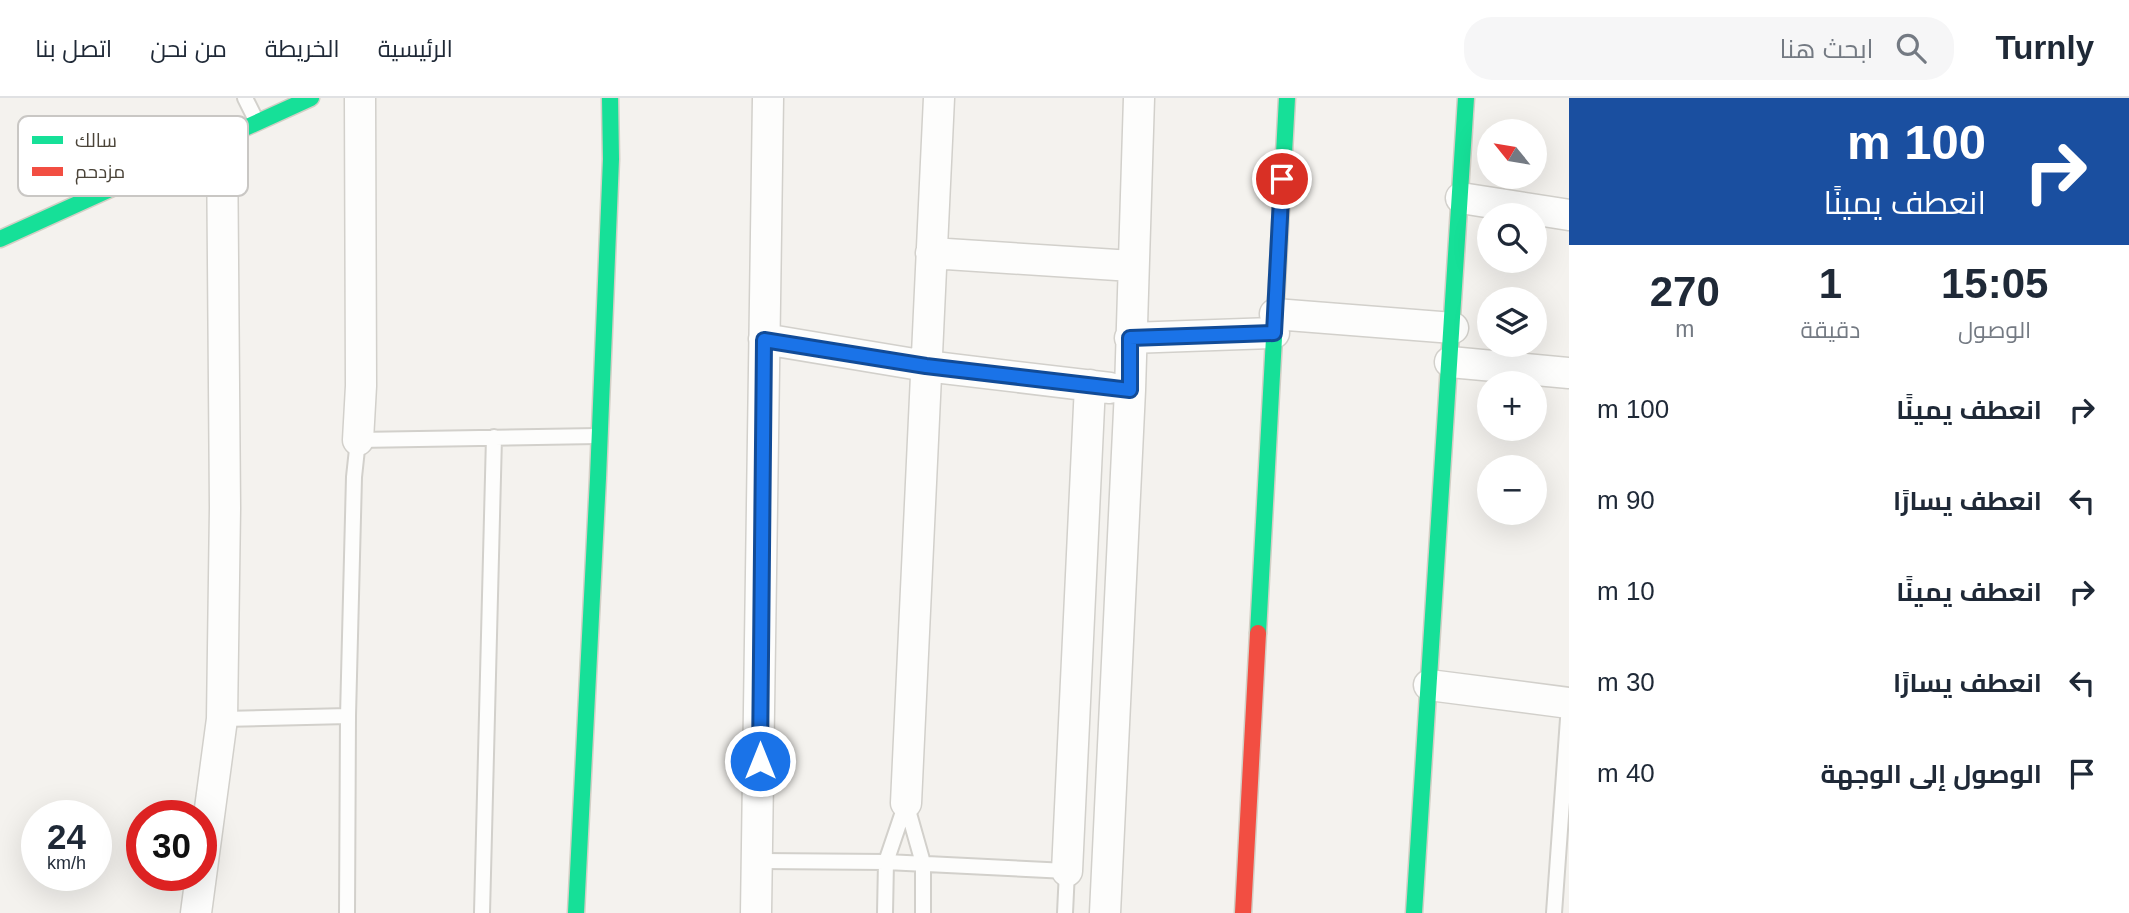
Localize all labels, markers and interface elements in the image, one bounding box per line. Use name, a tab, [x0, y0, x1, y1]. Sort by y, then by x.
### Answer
search box	[1464, 17, 1954, 80]
icon: search	[1892, 29, 1930, 67]
text: Turnly	[1996, 29, 2094, 66]
text: ابحث هنا	[1780, 34, 1874, 64]
text: اتصل بنا	[35, 35, 112, 62]
text: من نحن	[150, 35, 227, 62]
text: الخريطة	[265, 35, 340, 62]
text: الرئيسية	[378, 35, 453, 62]
text: 100 m	[1847, 115, 1986, 169]
legend	[18, 116, 248, 196]
north arrow	[1477, 119, 1547, 189]
map controls	[1477, 119, 1547, 525]
icon: right	[2010, 126, 2101, 217]
text: سالك	[75, 130, 117, 151]
pin	[1252, 149, 1312, 209]
icon: arrive	[1263, 160, 1301, 198]
text: مزدحم	[75, 161, 125, 185]
text: انعطف يمينًا	[1823, 185, 1986, 221]
button: search	[1477, 203, 1547, 273]
text: 1	[1819, 260, 1842, 307]
text: 15:05	[1941, 260, 2048, 307]
text: 270	[1650, 268, 1720, 315]
button: layers	[1477, 287, 1547, 357]
text: m	[1675, 316, 1694, 342]
text: دقيقة	[1800, 317, 1860, 343]
text: الوصول	[1958, 317, 2031, 343]
button: +	[1477, 371, 1547, 441]
icon: right	[2063, 391, 2101, 429]
text: 100 m	[1597, 394, 1669, 424]
text: انعطف يمينًا	[1896, 395, 2042, 425]
button: −	[1477, 455, 1547, 525]
icon: left	[2063, 482, 2101, 520]
text: 90 m	[1597, 485, 1655, 515]
text: انعطف يسارًا	[1893, 486, 2042, 516]
icon: right	[2063, 573, 2101, 611]
text: 10 m	[1597, 576, 1655, 606]
text: انعطف يمينًا	[1896, 577, 2042, 607]
icon: left	[2063, 664, 2101, 702]
text: 30 m	[1597, 667, 1655, 697]
text: انعطف يسارًا	[1893, 668, 2042, 698]
position arrow	[723, 724, 797, 798]
icon: arrive	[2063, 755, 2101, 793]
text: 40 m	[1597, 758, 1655, 788]
text: الوصول إلى الوجهة	[1820, 759, 2042, 789]
speed limit sign: 30	[126, 800, 217, 891]
text: 24	[47, 817, 86, 856]
text: km/h	[47, 853, 86, 873]

